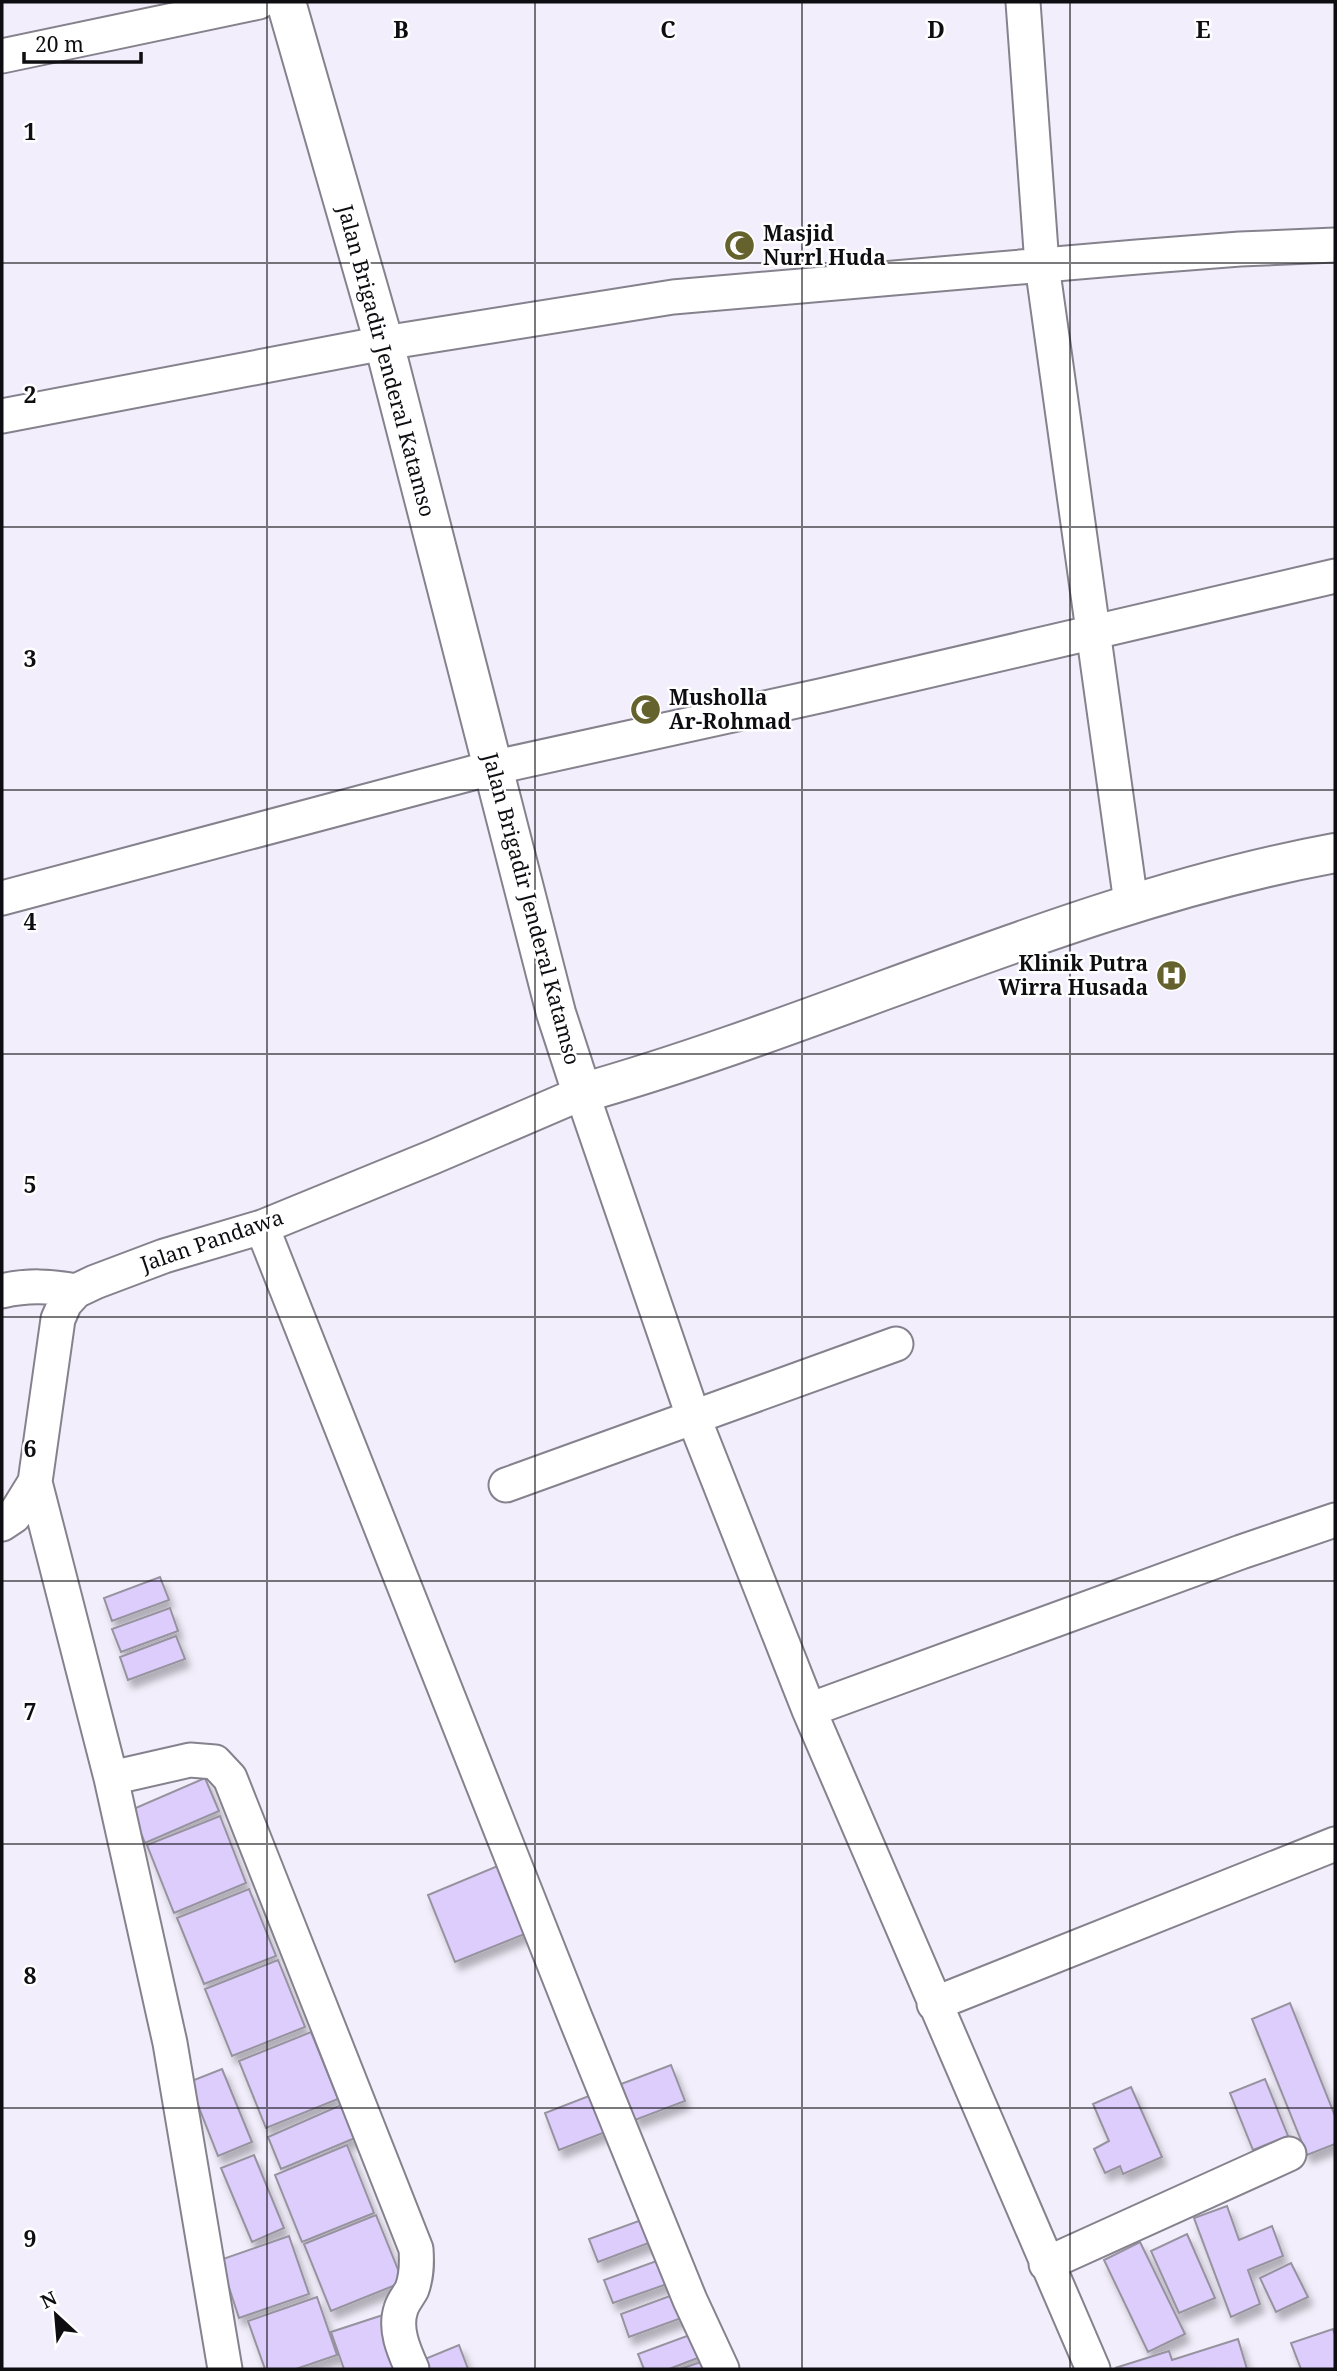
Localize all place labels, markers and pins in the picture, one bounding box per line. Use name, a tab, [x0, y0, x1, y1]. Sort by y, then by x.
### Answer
place label: Masjid Nurrl Huda	[763, 219, 886, 271]
mosque icon: Masjid Nurrl Huda	[723, 229, 757, 263]
place label: Musholla Ar-Rohmad	[669, 683, 791, 735]
mosque icon: Musholla Ar-Rohmad	[629, 693, 663, 727]
place label: Klinik Putra Wirra Husada	[998, 949, 1148, 1001]
hospital icon: Klinik Putra Wirra Husada	[1154, 959, 1188, 993]

